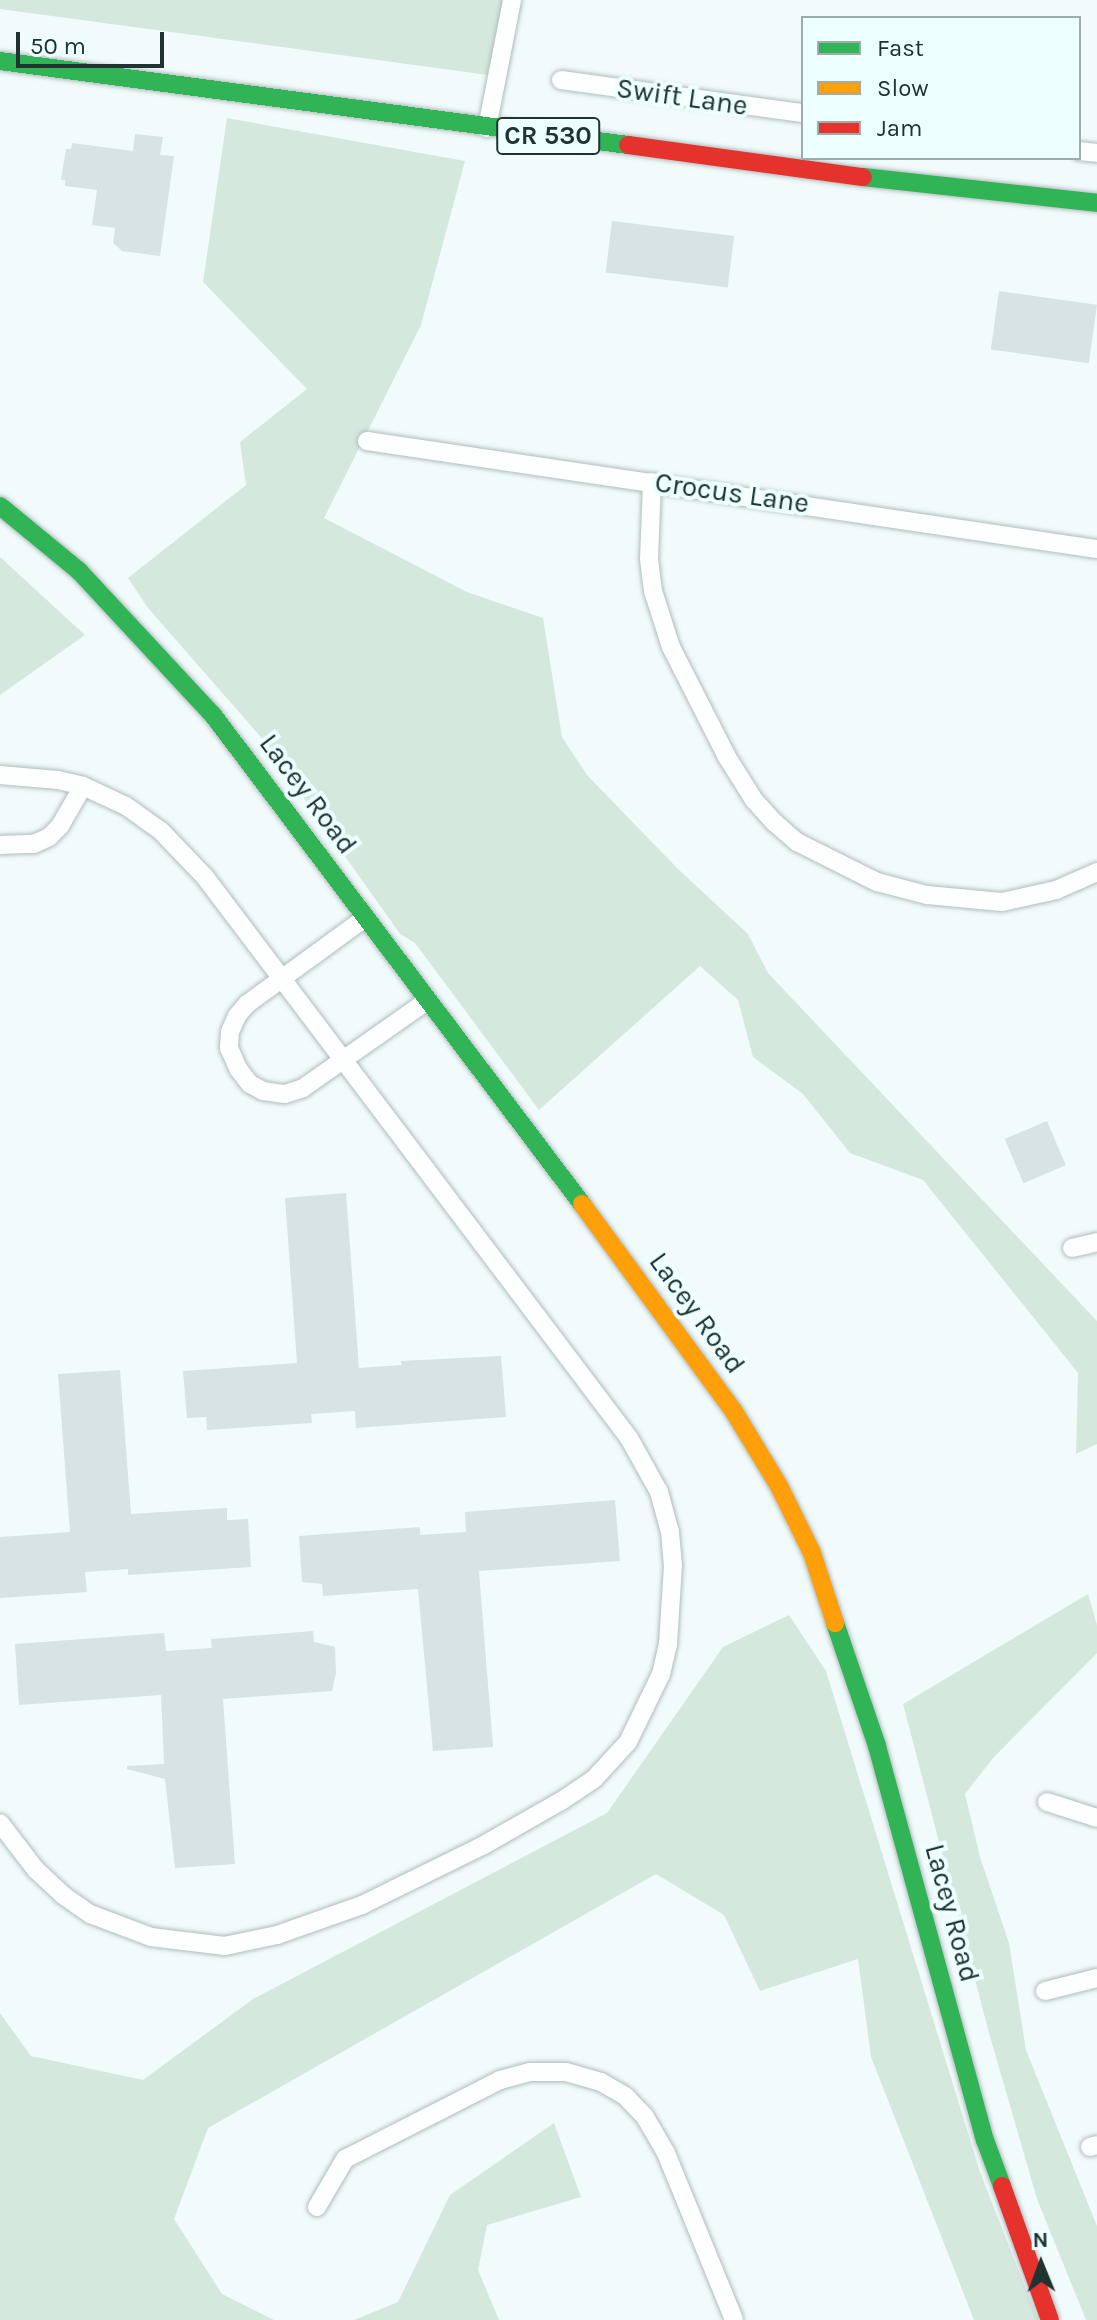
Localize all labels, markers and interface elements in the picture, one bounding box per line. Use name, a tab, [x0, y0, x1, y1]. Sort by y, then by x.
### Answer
scale bar	[20, 16, 168, 66]
legend	[801, 16, 1081, 160]
text: 50 m	[30, 32, 86, 60]
text: Fast	[877, 34, 924, 62]
street label: Swift Lane	[614, 71, 750, 123]
text: Slow	[877, 74, 929, 102]
road number: CR 530	[496, 114, 600, 158]
text: Jam	[877, 114, 922, 142]
street label: Crocus Lane	[653, 466, 811, 520]
street label: Lacey Road	[252, 727, 364, 861]
street label: Lacey Road	[642, 1246, 752, 1380]
street label: Lacey Road	[917, 1840, 987, 1986]
north arrow	[1001, 2224, 1081, 2304]
text: N	[1032, 2227, 1049, 2253]

